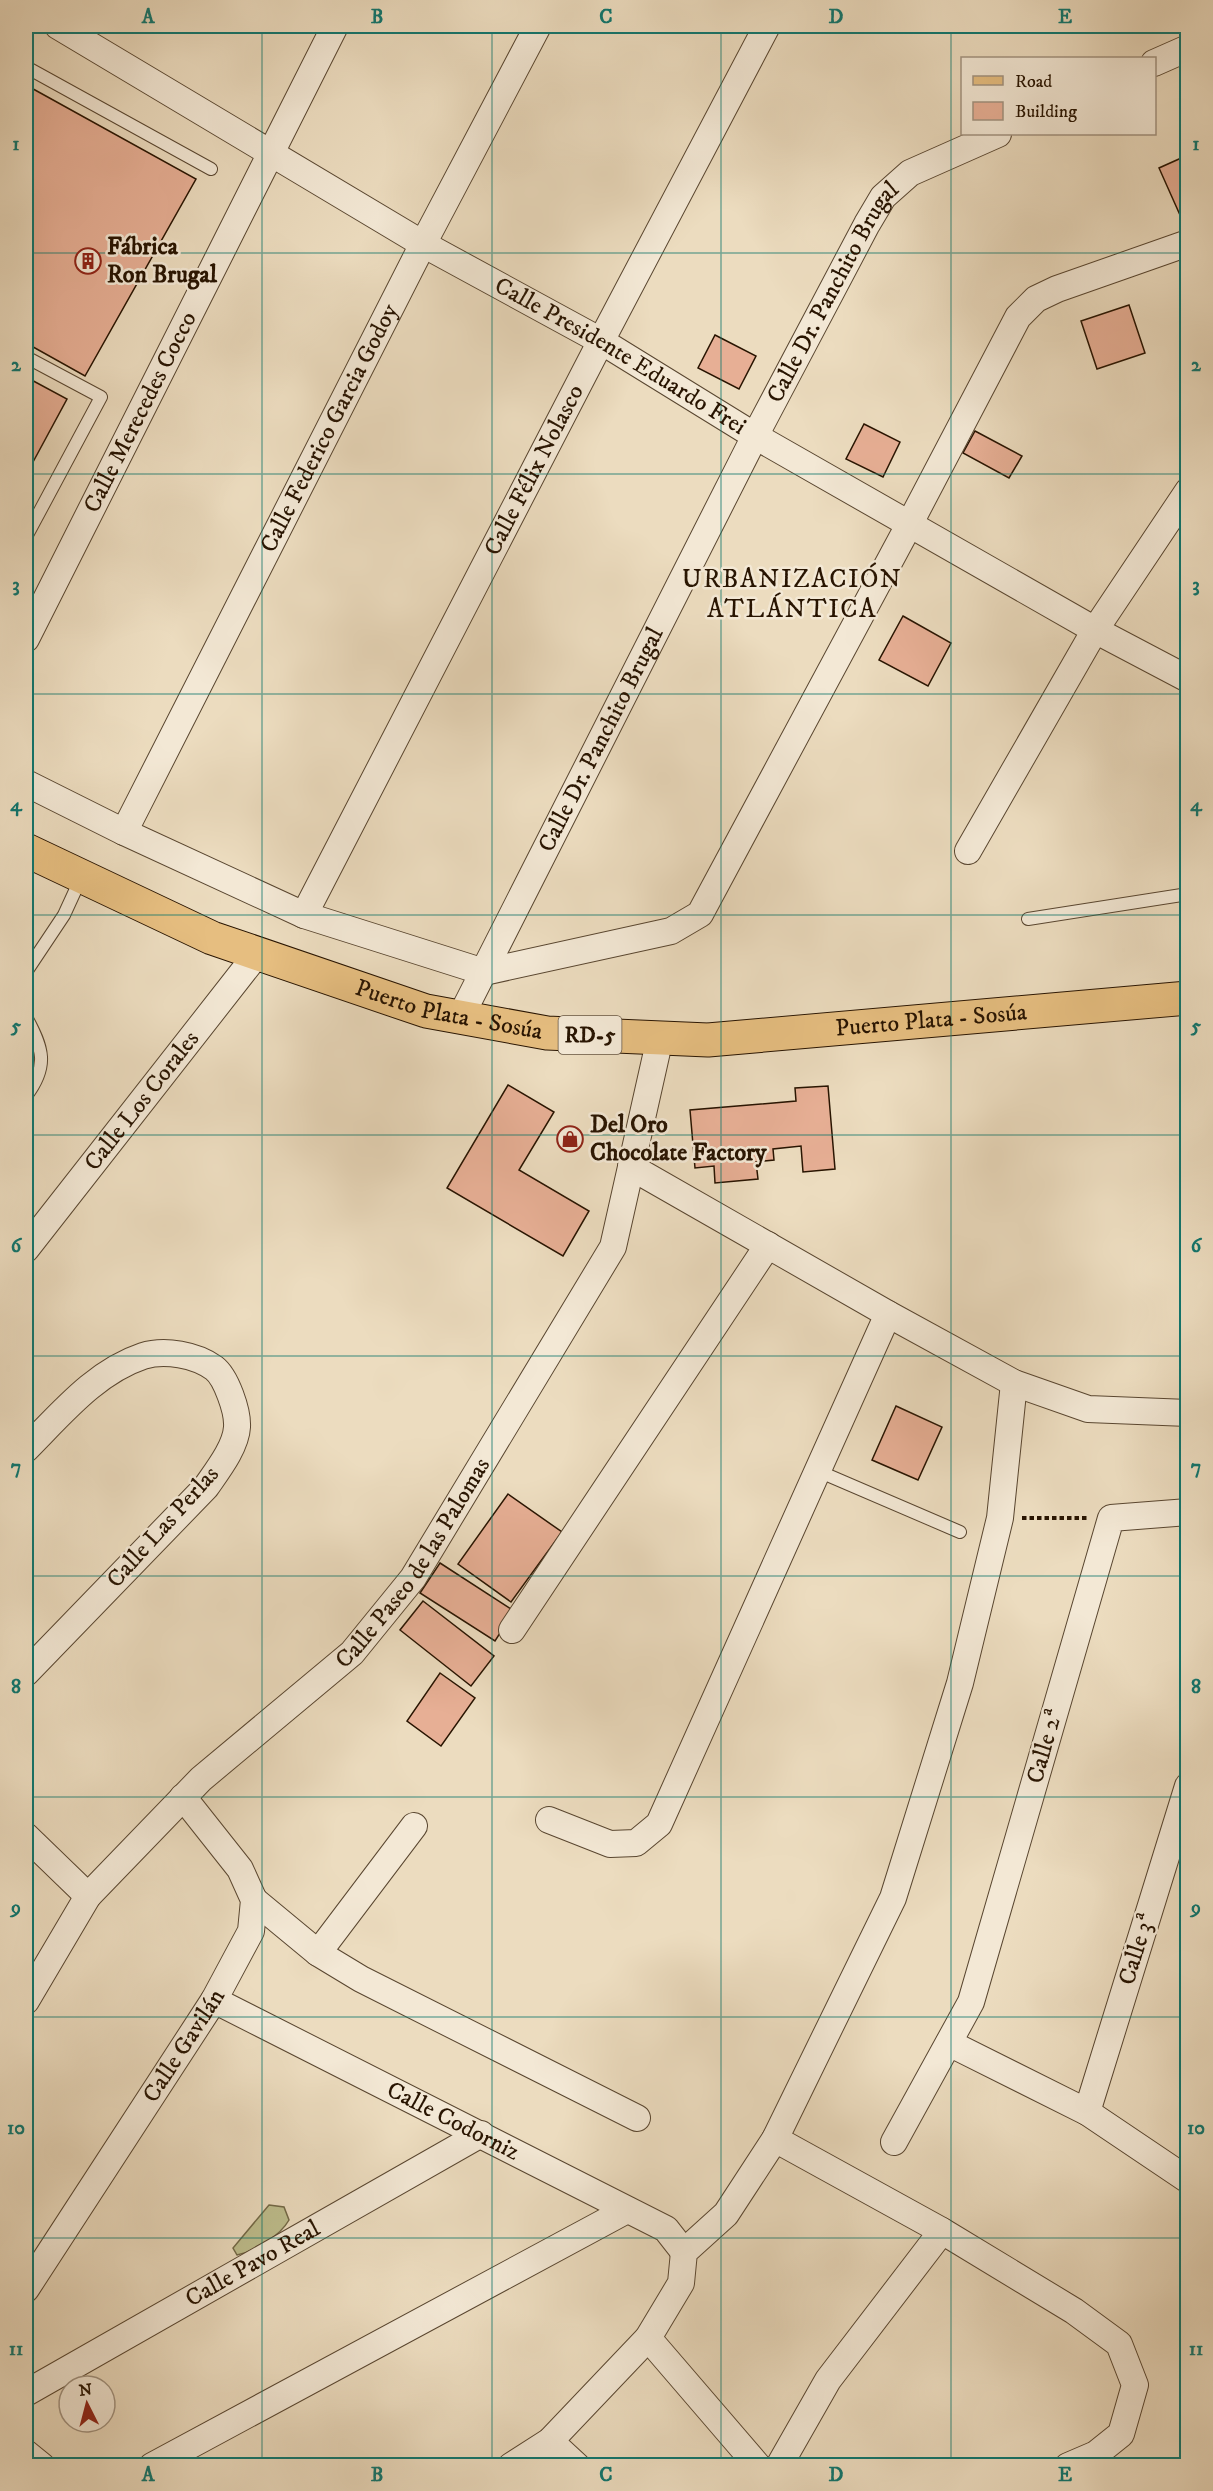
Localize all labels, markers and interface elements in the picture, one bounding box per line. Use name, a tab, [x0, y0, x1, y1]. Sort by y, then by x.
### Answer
text: A	[141, 5, 156, 30]
text: B	[371, 5, 383, 30]
text: C	[599, 5, 613, 30]
text: D	[829, 5, 844, 30]
text: E	[1058, 5, 1072, 30]
legend	[961, 57, 1156, 135]
text: Road	[1015, 71, 1052, 93]
text: Building	[1015, 101, 1077, 123]
text: 1	[12, 132, 20, 157]
text: 1	[1192, 132, 1200, 157]
street label: Calle Dr. Panchito Brugal	[760, 174, 906, 408]
place label: Fábrica Ron Brugal	[107, 232, 218, 290]
building icon: Fábrica Ron Brugal	[73, 246, 103, 276]
street label: Calle Presidente Eduardo Frei	[489, 271, 751, 442]
street label: Calle Federico Garcia Godoy	[254, 298, 405, 558]
street label: Calle Merecedes Cocco	[77, 307, 204, 518]
text: 2	[11, 353, 22, 378]
text: 2	[1191, 353, 1202, 378]
street label: Calle Félix Nolasco	[478, 380, 591, 561]
district label: URBANIZACIÓN ATLÁNTICA	[682, 562, 902, 626]
text: 3	[12, 573, 20, 598]
text: 3	[1192, 573, 1200, 598]
street label: Calle Dr. Panchito Brugal	[532, 622, 671, 857]
text: 4	[10, 793, 23, 818]
text: 4	[1190, 793, 1203, 818]
street label: Puerto Plata - Sosúa	[351, 973, 546, 1047]
street label: Puerto Plata - Sosúa	[834, 997, 1029, 1044]
text: 5	[10, 1014, 21, 1039]
text: 5	[1190, 1014, 1201, 1039]
road number: RD-5	[558, 1016, 622, 1054]
street label: Calle Los Corales	[78, 1025, 206, 1177]
place label: Del Oro Chocolate Factory	[590, 1110, 767, 1168]
shop icon: Del Oro Chocolate Factory	[555, 1124, 585, 1154]
text: 6	[11, 1234, 23, 1259]
text: 6	[1191, 1234, 1203, 1259]
street label: Calle Paseo de las Palomas	[329, 1452, 497, 1675]
text: 7	[11, 1455, 21, 1480]
text: 7	[1191, 1455, 1201, 1480]
street label: Calle Las Perlas	[100, 1460, 226, 1594]
text: 8	[11, 1675, 21, 1700]
text: 8	[1191, 1675, 1201, 1700]
street label: Calle 2ª	[1020, 1705, 1070, 1787]
text: 9	[9, 1896, 21, 1921]
text: 9	[1189, 1896, 1201, 1921]
street label: Calle 3ª	[1112, 1909, 1162, 1989]
street label: Calle Gavilán	[136, 1984, 232, 2108]
street label: Calle Codorniz	[382, 2075, 525, 2168]
text: 10	[7, 2116, 25, 2141]
text: 10	[1187, 2116, 1205, 2141]
street label: Calle Pavo Real	[180, 2213, 326, 2314]
text: 11	[9, 2337, 23, 2362]
text: 11	[1189, 2337, 1203, 2362]
north arrow	[57, 2374, 117, 2434]
text: N	[78, 2379, 93, 2401]
text: A	[141, 2463, 156, 2488]
text: B	[371, 2463, 383, 2488]
text: C	[599, 2463, 613, 2488]
text: D	[829, 2463, 844, 2488]
text: E	[1058, 2463, 1072, 2488]

